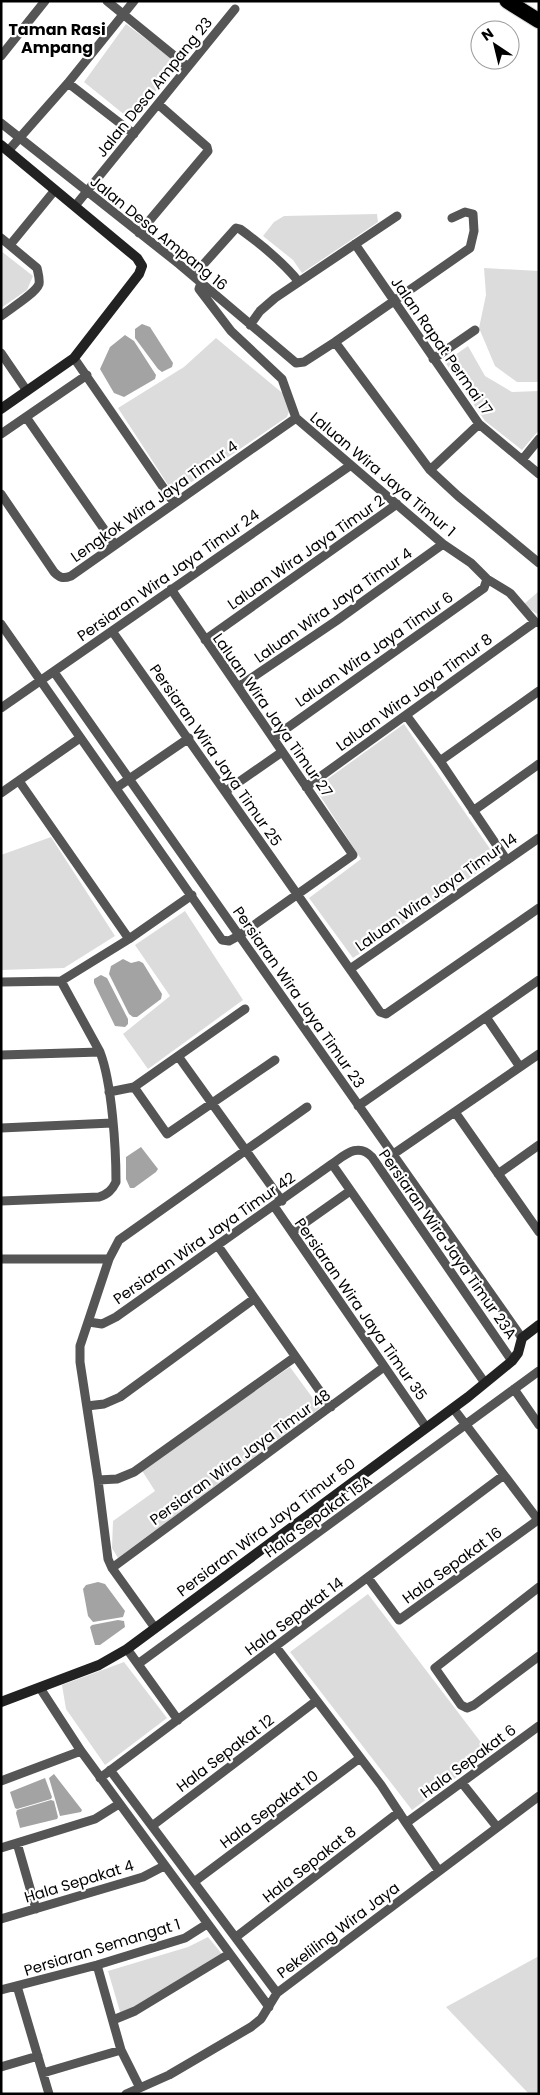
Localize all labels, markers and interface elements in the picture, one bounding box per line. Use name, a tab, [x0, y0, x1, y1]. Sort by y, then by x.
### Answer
street label: Jalan Desa Ampang 23	[91, 13, 217, 161]
district label: Taman Rasi Ampang	[8, 18, 106, 59]
north arrow	[470, 20, 520, 70]
text: N	[477, 23, 498, 46]
street label: Jalan Desa Ampang 16	[86, 171, 232, 295]
street label: Jalan Rapat Permai 17	[386, 273, 498, 419]
street label: Laluan Wira Jaya Timur 1	[306, 407, 460, 541]
street label: Lengkok Wira Jaya Timur 4	[66, 435, 242, 567]
street label: Laluan Wira Jaya Timur 2	[223, 490, 389, 614]
street label: Persiaran Wira Jaya Timur 24	[73, 504, 263, 646]
street label: Laluan Wira Jaya Timur 4	[250, 542, 416, 668]
street label: Laluan Wira Jaya Timur 6	[291, 586, 457, 712]
street label: Laluan Wira Jaya Timur 8	[332, 628, 496, 756]
street label: Laluan Wira Jaya Timur 27	[208, 629, 338, 801]
street label: Persiaran Wira Jaya Timur 25	[145, 660, 287, 850]
street label: Laluan Wira Jaya Timur 14	[351, 828, 521, 956]
street label: Persiaran Wira Jaya Timur 23	[228, 902, 370, 1092]
street label: Persiaran Wira Jaya Timur 23A	[374, 1145, 522, 1343]
street label: Persiaran Wira Jaya Timur 42	[109, 1167, 299, 1309]
street label: Persiaran Wira Jaya Timur 35	[290, 1214, 432, 1404]
street label: Persiaran Wira Jaya Timur 48	[145, 1384, 335, 1530]
street label: Persiaran Wira Jaya Timur 50	[172, 1453, 360, 1601]
street label: Hala Sepakat 15A	[260, 1470, 376, 1562]
street label: Hala Sepakat 16	[398, 1522, 506, 1608]
street label: Hala Sepakat 14	[240, 1572, 348, 1660]
street label: Hala Sepakat 12	[172, 1709, 278, 1797]
street label: Hala Sepakat 6	[416, 1719, 520, 1803]
street label: Hala Sepakat 10	[215, 1765, 323, 1853]
street label: Hala Sepakat 8	[258, 1821, 360, 1907]
street label: Hala Sepakat 4	[22, 1854, 136, 1908]
street label: Pekeliling Wira Jaya	[272, 1877, 404, 1983]
street label: Persiaran Semangat 1	[21, 1913, 183, 1981]

